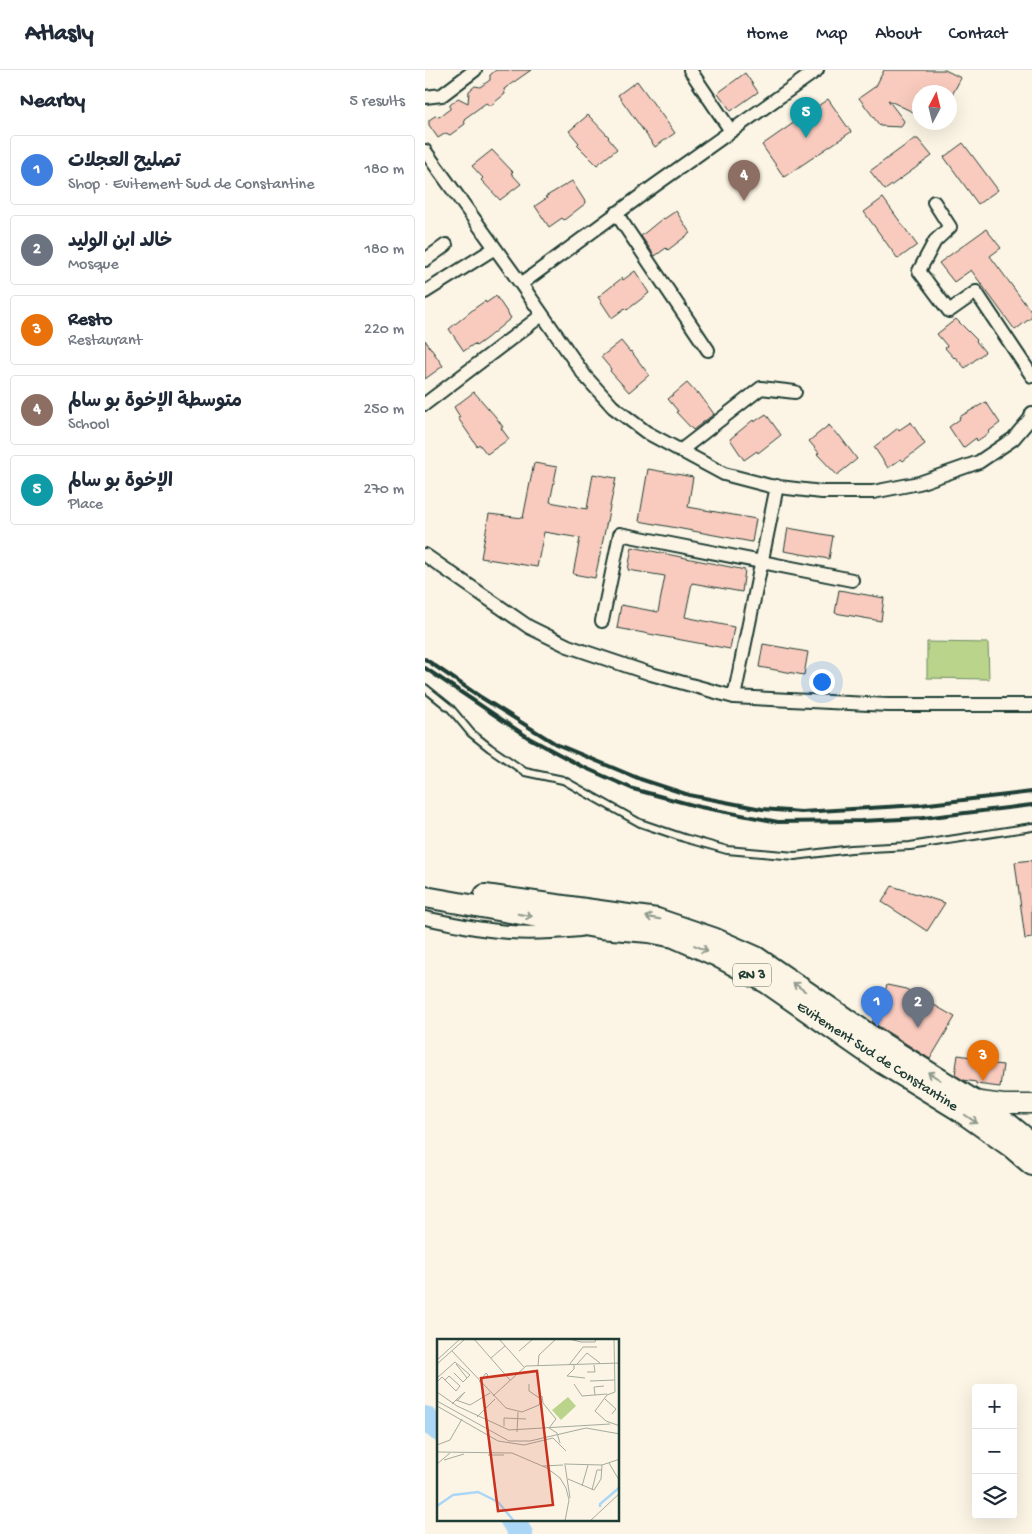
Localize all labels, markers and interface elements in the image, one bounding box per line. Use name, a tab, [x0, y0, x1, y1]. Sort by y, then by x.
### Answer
text: Atlasly	[25, 20, 94, 49]
text: Home	[746, 24, 788, 45]
text: Map	[816, 24, 847, 45]
text: About	[875, 24, 921, 45]
text: Contact	[949, 24, 1007, 45]
north arrow	[912, 85, 957, 130]
text: Nearby	[20, 90, 85, 115]
text: 5 results	[350, 93, 405, 112]
pin: 5	[790, 97, 822, 138]
text: تصليح العجلات	[68, 151, 180, 174]
pin: 4	[728, 160, 760, 201]
text: 1	[34, 161, 40, 180]
text: 180 m	[365, 161, 404, 180]
text: Shop · Evitement Sud de Constantine	[68, 176, 314, 195]
text: خالد ابن الوليد	[68, 231, 172, 254]
text: 2	[33, 241, 41, 260]
text: 180 m	[365, 241, 404, 260]
text: Mosque	[68, 256, 119, 275]
text: Resto	[68, 309, 112, 332]
text: 3	[33, 321, 41, 340]
text: 220 m	[364, 321, 404, 340]
text: Restaurant	[68, 332, 142, 351]
text: متوسطة الإخوة بو سالم	[68, 391, 242, 414]
text: 4	[33, 401, 41, 420]
text: 250 m	[364, 401, 404, 420]
text: School	[68, 416, 110, 435]
text: الإخوة بو سالم	[68, 471, 173, 494]
text: 5	[33, 481, 41, 500]
text: 270 m	[364, 481, 404, 500]
text: Place	[68, 496, 103, 515]
your location	[809, 669, 835, 695]
one-way arrow	[516, 910, 532, 920]
one-way arrow	[645, 913, 661, 923]
one-way arrow	[693, 945, 708, 954]
road number: RN 3	[733, 964, 771, 986]
one-way arrow	[792, 982, 806, 992]
pin: 1	[861, 986, 893, 1027]
pin: 2	[902, 987, 934, 1028]
street label: Evitement Sud de Constantine	[793, 998, 961, 1116]
pin: 3	[967, 1040, 999, 1081]
one-way arrow	[928, 1070, 942, 1080]
one-way arrow	[964, 1114, 978, 1124]
inset map	[437, 1339, 620, 1522]
map controls	[972, 1384, 1017, 1519]
button: +	[972, 1384, 1017, 1429]
button: −	[972, 1429, 1017, 1474]
button: layers	[972, 1474, 1017, 1519]

